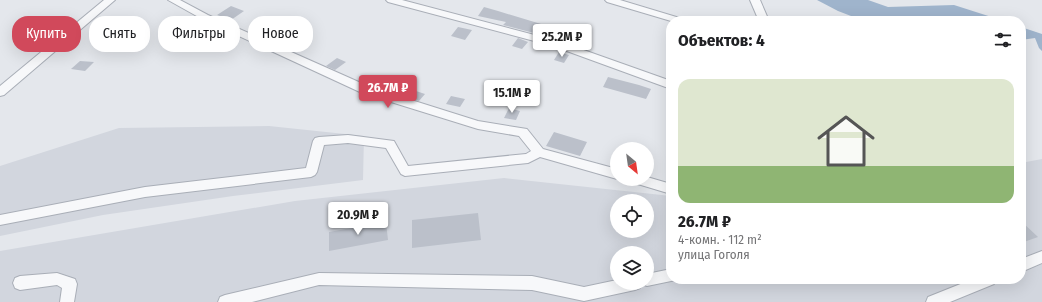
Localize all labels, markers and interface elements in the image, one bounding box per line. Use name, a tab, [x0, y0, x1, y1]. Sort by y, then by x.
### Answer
chip: Купить	[12, 16, 81, 52]
chip: Снять	[89, 16, 150, 52]
chip: Фильтры	[158, 16, 240, 52]
chip: Новое	[248, 16, 313, 52]
pin: 25.2M ₽	[525, 24, 599, 58]
text: 25.2M ₽	[542, 29, 582, 44]
icon: filters	[992, 29, 1014, 51]
text: Объектов: 4	[678, 30, 765, 51]
pin: 26.7M ₽	[351, 75, 425, 109]
text: 26.7M ₽	[368, 80, 408, 95]
pin: 15.1M ₽	[475, 80, 549, 114]
text: 15.1M ₽	[493, 85, 531, 100]
icon: home	[810, 105, 882, 177]
north arrow	[610, 142, 654, 186]
map controls	[610, 142, 654, 290]
button: locate	[610, 194, 654, 238]
pin: 20.9M ₽	[321, 202, 395, 236]
text: 20.9M ₽	[337, 207, 379, 222]
text: 26.7M ₽	[678, 211, 731, 232]
text: 4-комн. · 112 m²	[678, 232, 762, 247]
button: layers	[610, 246, 654, 290]
text: улица Гоголя	[678, 247, 750, 262]

